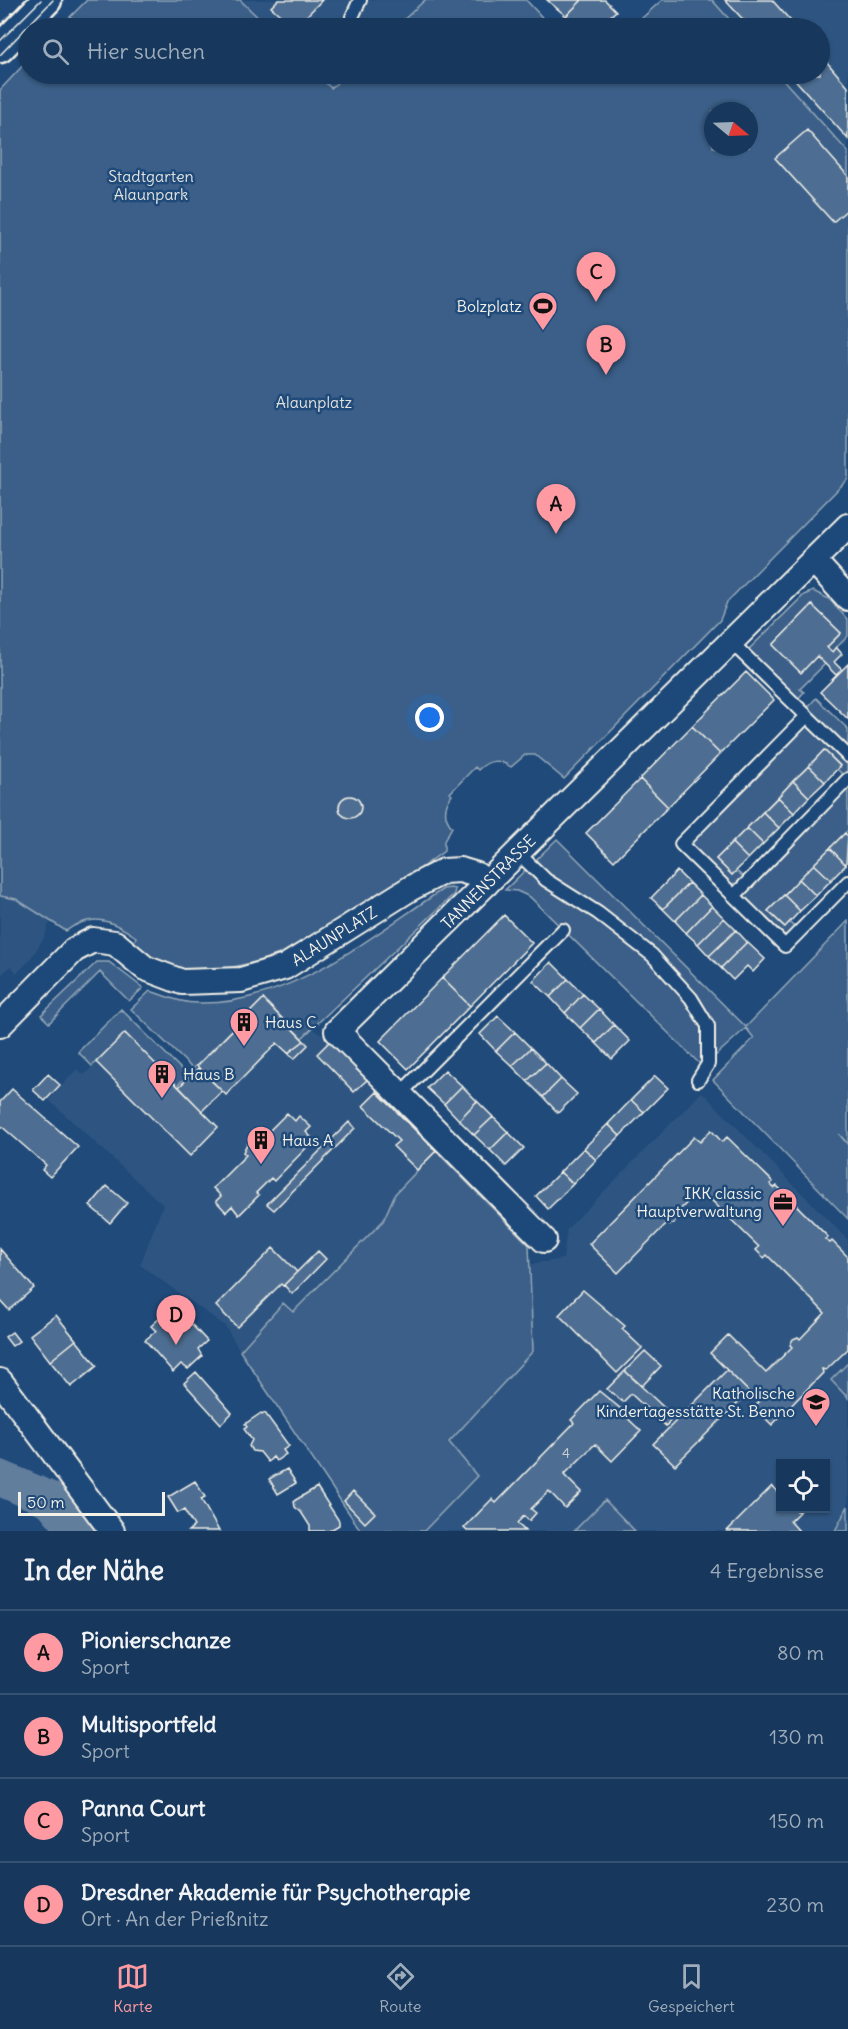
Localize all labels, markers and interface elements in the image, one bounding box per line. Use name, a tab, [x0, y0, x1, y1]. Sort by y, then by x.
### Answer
search box	[18, 18, 830, 84]
icon: search	[39, 35, 72, 68]
text: Hier suchen	[87, 37, 205, 65]
north arrow	[704, 102, 758, 156]
park label: Stadtgarten Alaunpark	[108, 166, 194, 204]
pin: C	[576, 252, 616, 302]
sports icon: Bolzplatz	[527, 290, 559, 332]
place label: Bolzplatz	[456, 296, 522, 316]
pin: B	[586, 326, 626, 375]
park label: Alaunplatz	[276, 392, 353, 412]
pin: A	[536, 484, 576, 534]
your location	[415, 703, 444, 732]
street label: TANNENSTRASSE	[437, 831, 539, 933]
street label: ALAUNPLATZ	[288, 902, 380, 970]
building icon: Haus C	[228, 1006, 260, 1048]
place label: Haus C	[265, 1012, 317, 1032]
building icon: Haus B	[146, 1058, 178, 1100]
place label: Haus B	[183, 1064, 234, 1084]
building icon: Haus A	[245, 1124, 277, 1166]
place label: Haus A	[282, 1130, 333, 1150]
place label: IKK classic Hauptverwaltung	[637, 1183, 762, 1221]
office icon: IKK classic Hauptverwaltung	[767, 1186, 799, 1228]
pin: D	[156, 1296, 195, 1345]
place label: Katholische Kindertagesstätte St. Benno	[596, 1383, 795, 1421]
school or university icon: Katholische Kindertagesstätte St. Benno	[800, 1386, 832, 1428]
house number: 4	[562, 1444, 570, 1462]
map controls	[776, 1459, 830, 1513]
button: locate	[776, 1459, 830, 1513]
scale bar	[18, 1489, 165, 1516]
text: 50 m	[27, 1492, 65, 1512]
text: In der Nähe	[24, 1554, 164, 1587]
text: 4 Ergebnisse	[710, 1558, 824, 1583]
text: Pionierschanze	[81, 1626, 231, 1654]
text: A	[37, 1640, 50, 1665]
text: 80 m	[777, 1640, 824, 1665]
text: Sport	[81, 1654, 130, 1679]
text: Multisportfeld	[81, 1710, 217, 1738]
text: B	[37, 1724, 50, 1749]
text: 130 m	[769, 1724, 824, 1749]
text: Sport	[81, 1738, 130, 1763]
text: Panna Court	[81, 1794, 205, 1822]
text: C	[37, 1808, 50, 1833]
text: 150 m	[769, 1808, 824, 1833]
text: Sport	[81, 1822, 130, 1847]
text: Dresdner Akademie für Psychotherapie	[81, 1878, 471, 1906]
text: D	[36, 1892, 51, 1917]
text: 230 m	[766, 1892, 824, 1917]
text: Ort · An der Prießnitz	[81, 1906, 269, 1931]
tab: Karte	[113, 1960, 153, 2016]
tab: Route	[379, 1960, 421, 2016]
tab: Gespeichert	[648, 1960, 735, 2016]

